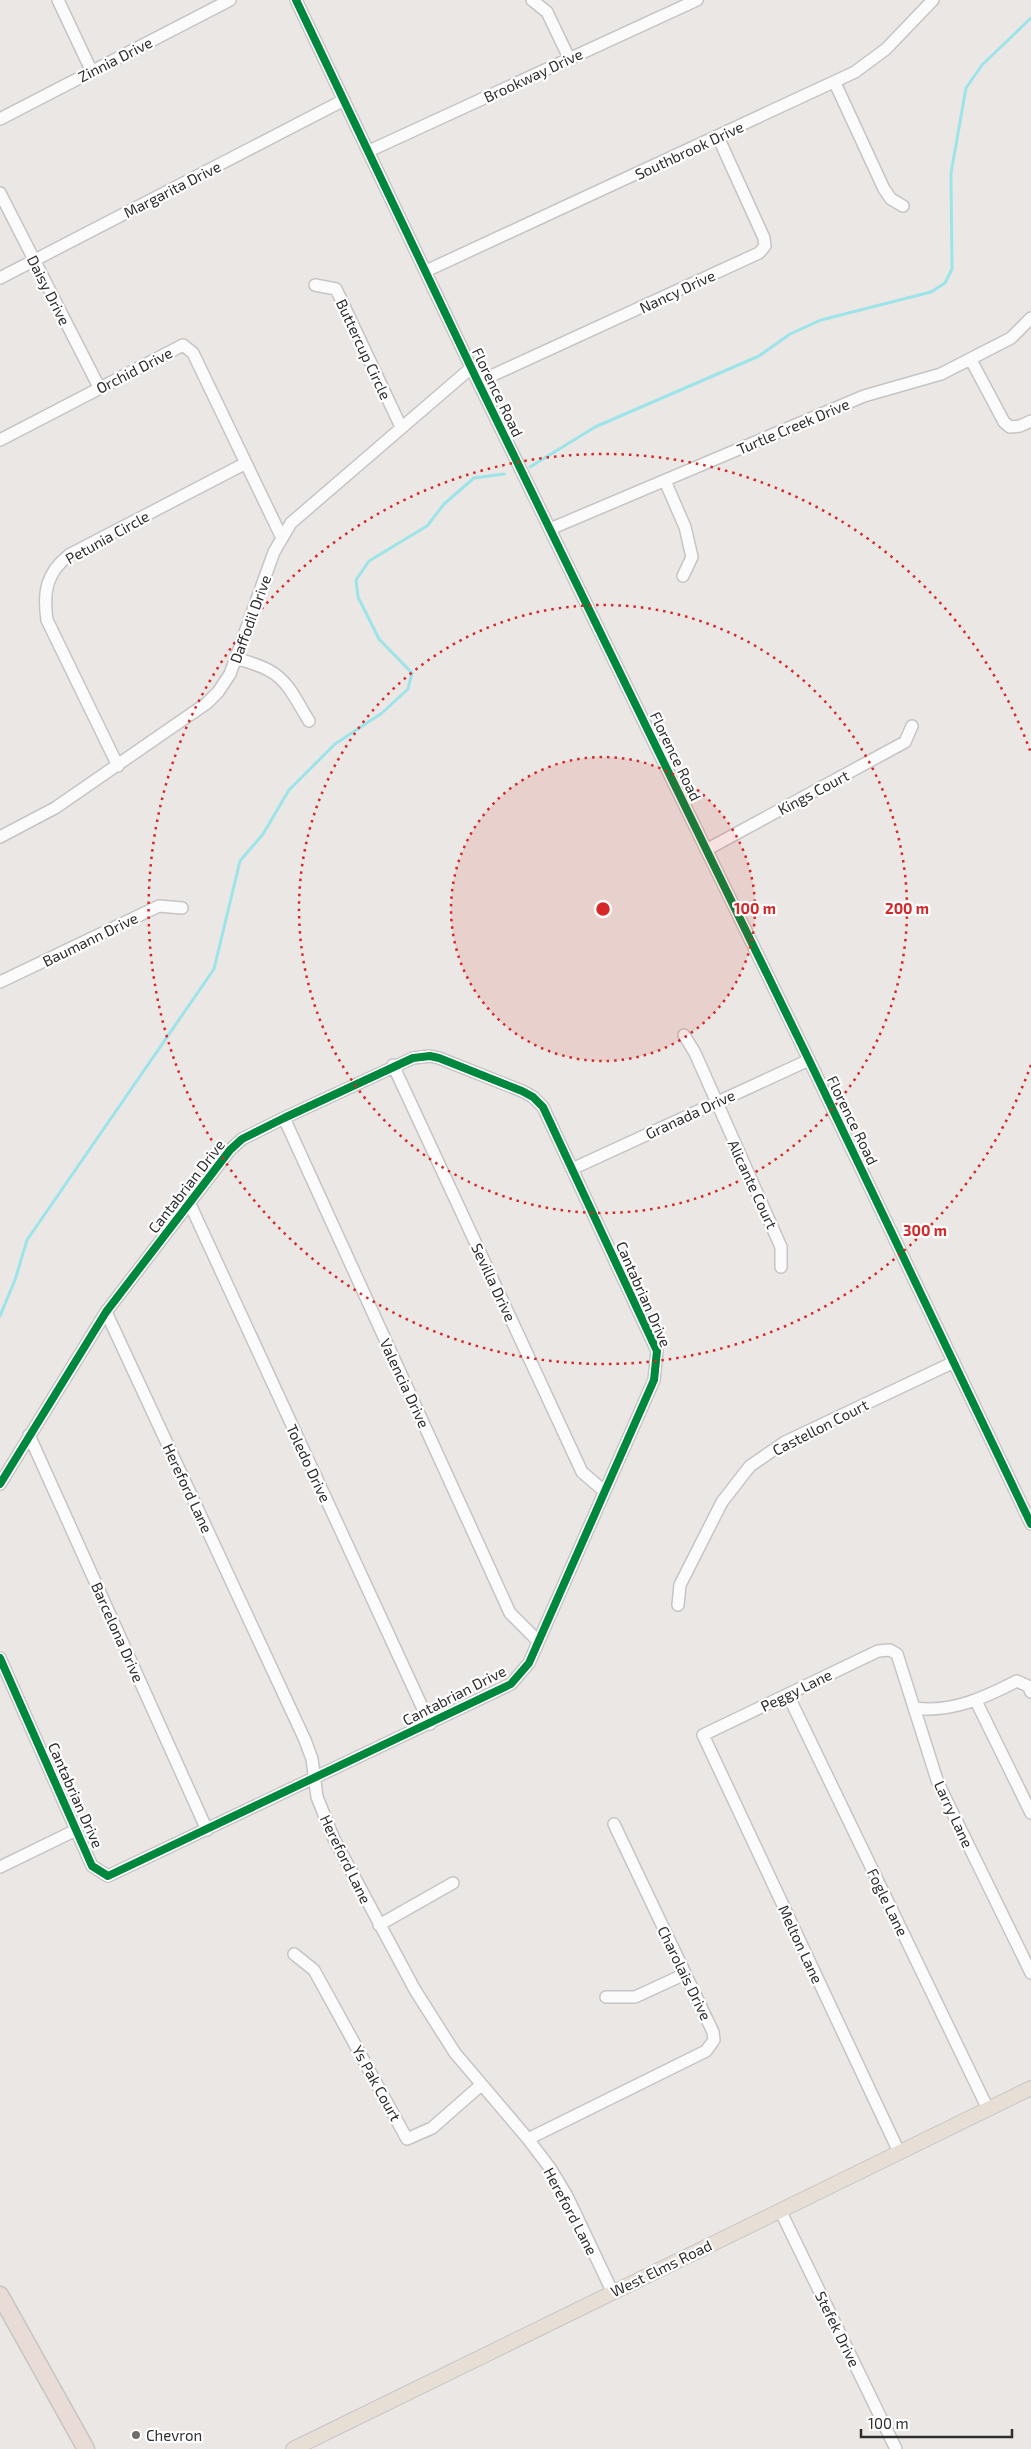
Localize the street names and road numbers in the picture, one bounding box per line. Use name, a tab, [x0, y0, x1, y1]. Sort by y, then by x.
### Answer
street label: Zinnia Drive	[75, 33, 155, 85]
street label: Brookway Drive	[481, 44, 585, 106]
street label: Southbrook Drive	[632, 117, 746, 183]
street label: Margarita Drive	[120, 157, 224, 221]
street label: Daisy Drive	[24, 252, 74, 328]
street label: Nancy Drive	[636, 266, 718, 316]
street label: Buttercup Circle	[333, 296, 395, 402]
street label: Orchid Drive	[93, 343, 175, 397]
street label: Florence Road	[469, 345, 527, 439]
street label: Turtle Creek Drive	[734, 394, 852, 458]
street label: Petunia Circle	[62, 507, 152, 567]
street label: Daffodil Drive	[226, 572, 274, 666]
street label: Florence Road	[647, 709, 705, 803]
street label: Kings Court	[774, 766, 852, 818]
street label: Baumann Drive	[39, 908, 141, 970]
street label: Florence Road	[824, 1073, 882, 1167]
street label: Granada Drive	[643, 1085, 737, 1143]
street label: Cantabrian Drive	[144, 1136, 228, 1236]
street label: Alicante Court	[725, 1137, 782, 1232]
street label: Cantabrian Drive	[613, 1238, 675, 1350]
street label: Sevilla Drive	[468, 1240, 520, 1324]
street label: Valencia Drive	[376, 1336, 434, 1430]
street label: Castellon Court	[769, 1395, 871, 1459]
street label: Toledo Drive	[283, 1421, 335, 1505]
street label: Hereford Lane	[159, 1440, 217, 1536]
street label: Barcelona Drive	[88, 1579, 148, 1685]
street label: Cantabrian Drive	[399, 1661, 509, 1729]
street label: Peggy Lane	[757, 1665, 835, 1715]
street label: Cantabrian Drive	[45, 1739, 107, 1851]
street label: Larry Lane	[931, 1778, 977, 1850]
street label: Hereford Lane	[317, 1812, 375, 1906]
street label: Fogle Lane	[864, 1865, 912, 1939]
street label: Melton Lane	[775, 1902, 827, 1986]
street label: Charolais Drive	[654, 1923, 716, 2023]
street label: Ys Pak Court	[349, 2042, 405, 2124]
street label: Hereford Lane	[540, 2164, 602, 2258]
street label: West Elms Road	[608, 2236, 714, 2300]
street label: Stefek Drive	[812, 2288, 864, 2370]

